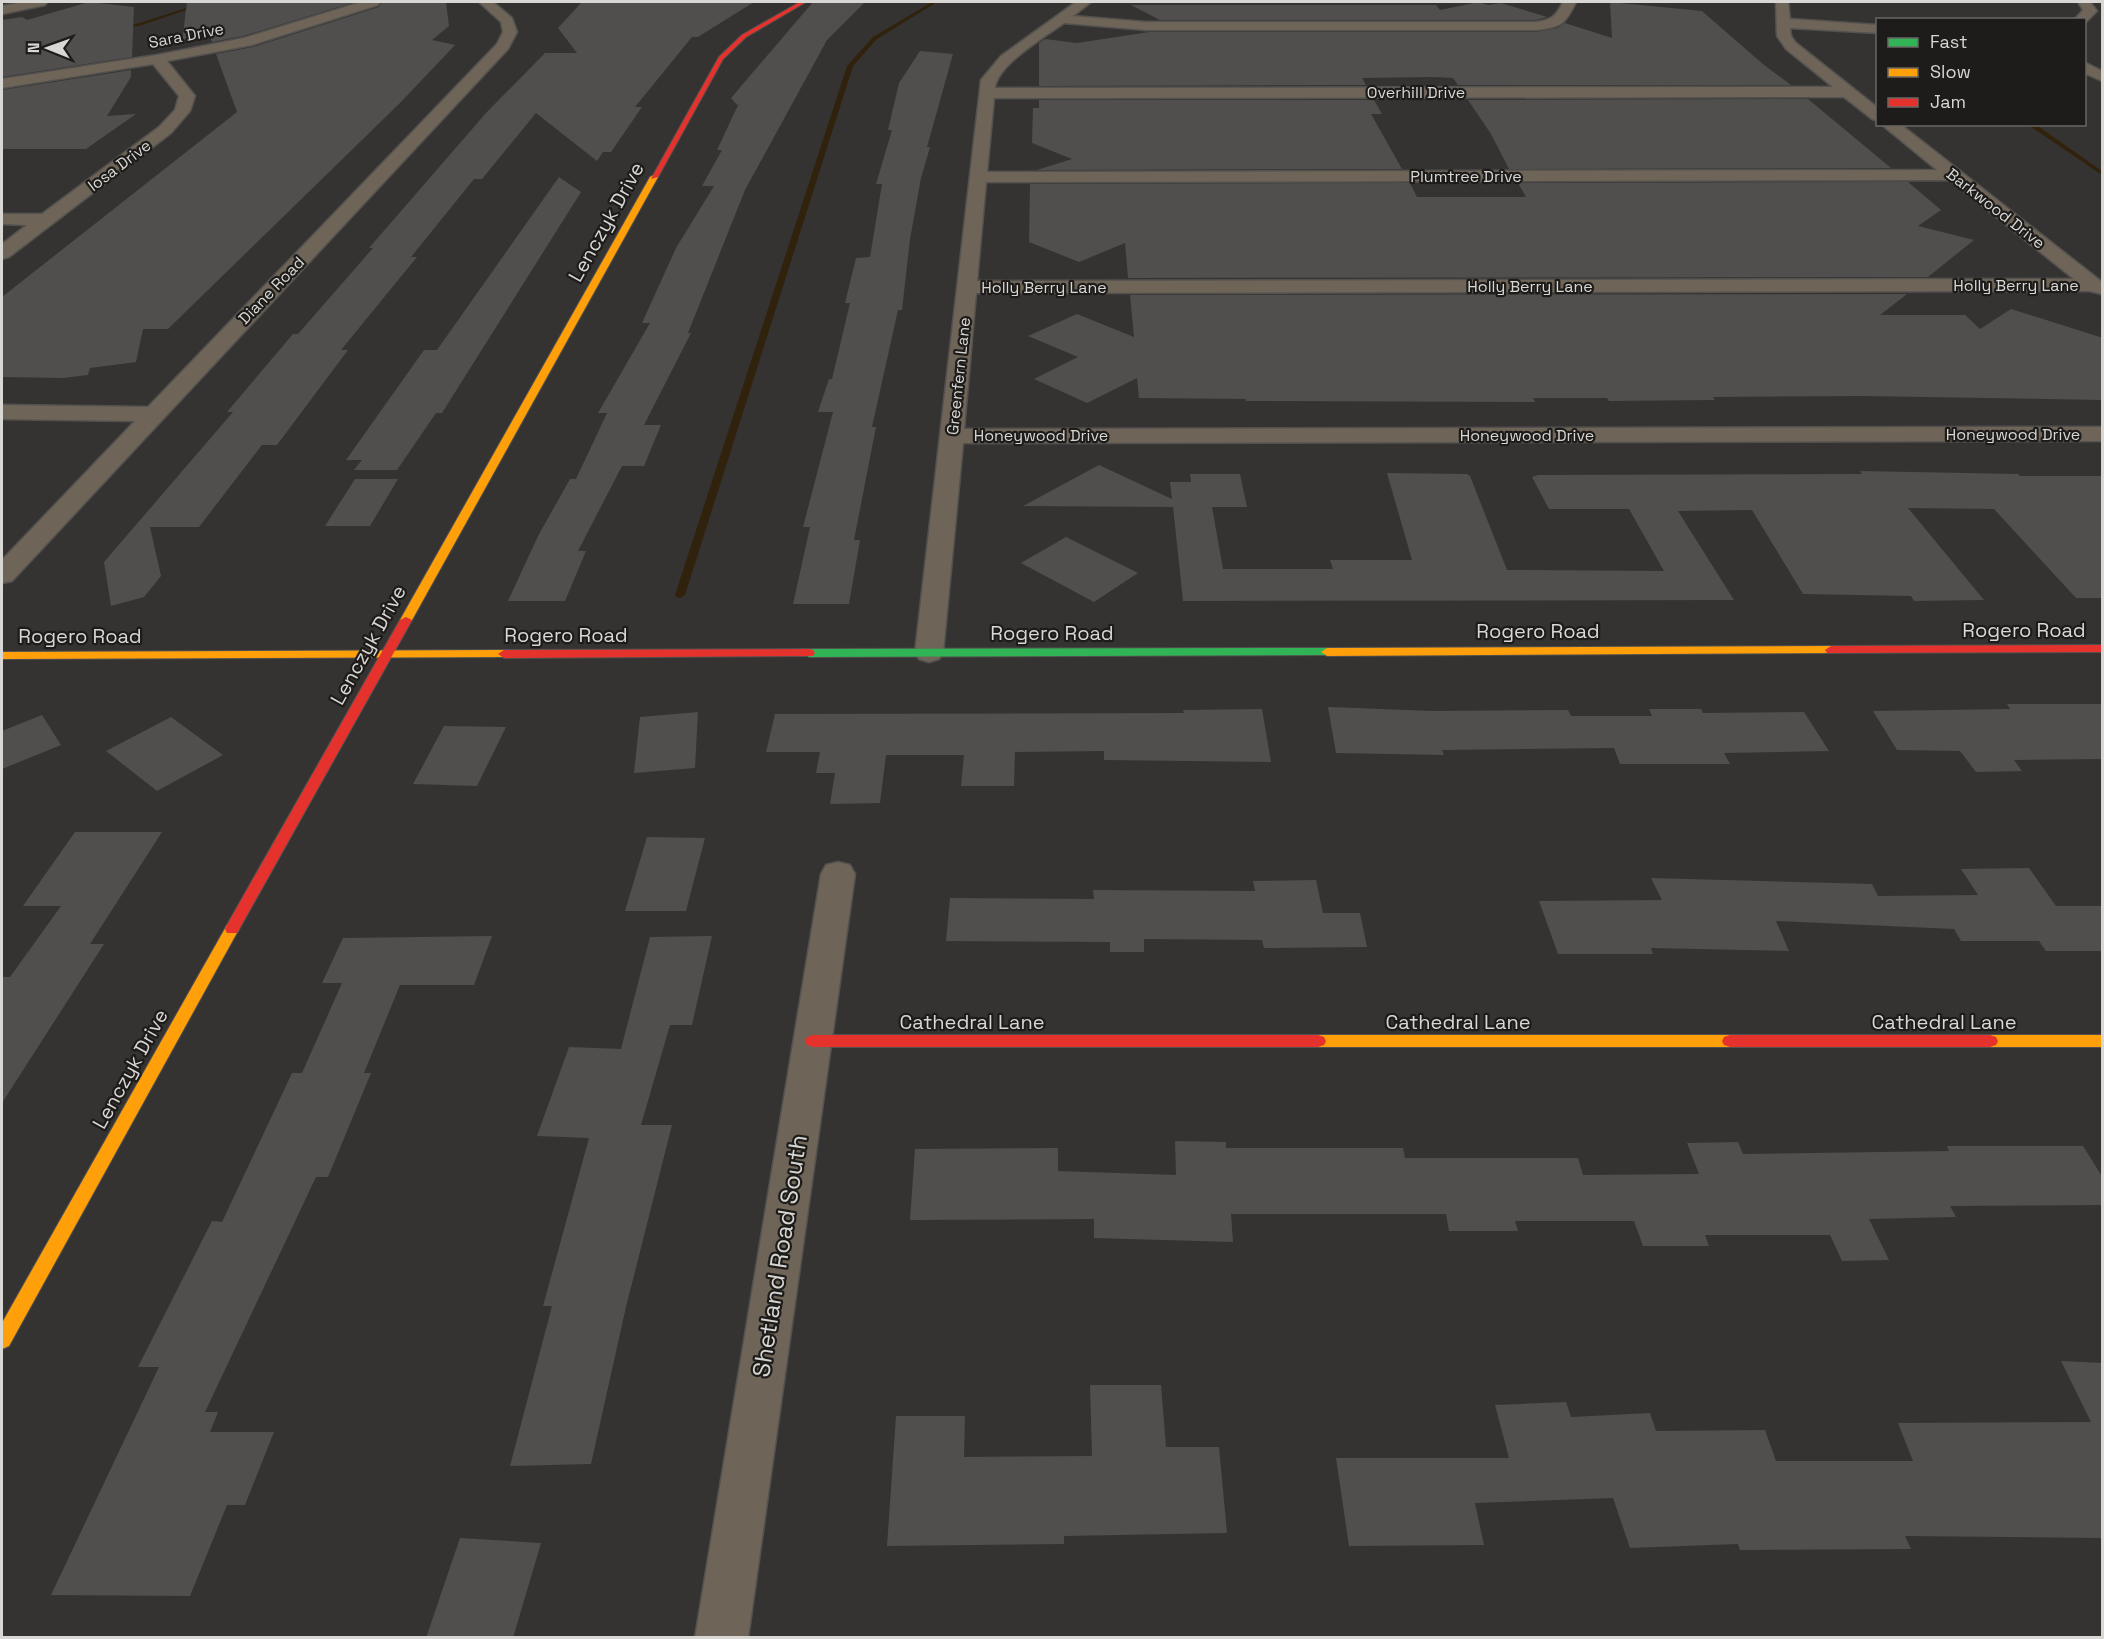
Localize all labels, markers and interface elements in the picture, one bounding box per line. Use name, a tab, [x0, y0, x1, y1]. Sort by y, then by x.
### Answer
north arrow	[18, 18, 78, 78]
street label: Sara Drive	[147, 18, 226, 53]
legend	[1876, 18, 2086, 126]
text: Fast	[1930, 30, 1967, 53]
text: N	[23, 42, 44, 53]
text: Slow	[1930, 60, 1971, 83]
street label: Overhill Drive	[1367, 82, 1465, 103]
text: Jam	[1930, 90, 1966, 113]
street label: Iosa Drive	[84, 135, 155, 196]
street label: Lenczyk Drive	[562, 158, 650, 286]
street label: Barkwood Drive	[1942, 163, 2049, 253]
street label: Plumtree Drive	[1410, 166, 1522, 187]
street label: Diane Road	[234, 252, 309, 329]
street label: Holly Berry Lane	[1953, 275, 2079, 296]
street label: Holly Berry Lane	[1467, 276, 1593, 297]
street label: Holly Berry Lane	[981, 277, 1107, 298]
street label: Greenfern Lane	[942, 316, 975, 436]
street label: Honeywood Drive	[1946, 424, 2080, 445]
street label: Honeywood Drive	[974, 425, 1108, 446]
street label: Honeywood Drive	[1460, 425, 1594, 446]
street label: Lenczyk Drive	[324, 581, 412, 709]
street label: Rogero Road	[1962, 617, 2086, 643]
street label: Rogero Road	[1476, 618, 1600, 644]
street label: Rogero Road	[990, 620, 1114, 646]
street label: Rogero Road	[504, 622, 628, 648]
street label: Rogero Road	[18, 623, 142, 649]
street label: Lenczyk Drive	[86, 1005, 174, 1133]
street label: Cathedral Lane	[899, 1009, 1045, 1035]
street label: Cathedral Lane	[1385, 1009, 1531, 1035]
street label: Cathedral Lane	[1871, 1009, 2017, 1035]
street label: Shetland Road South	[745, 1132, 814, 1379]

